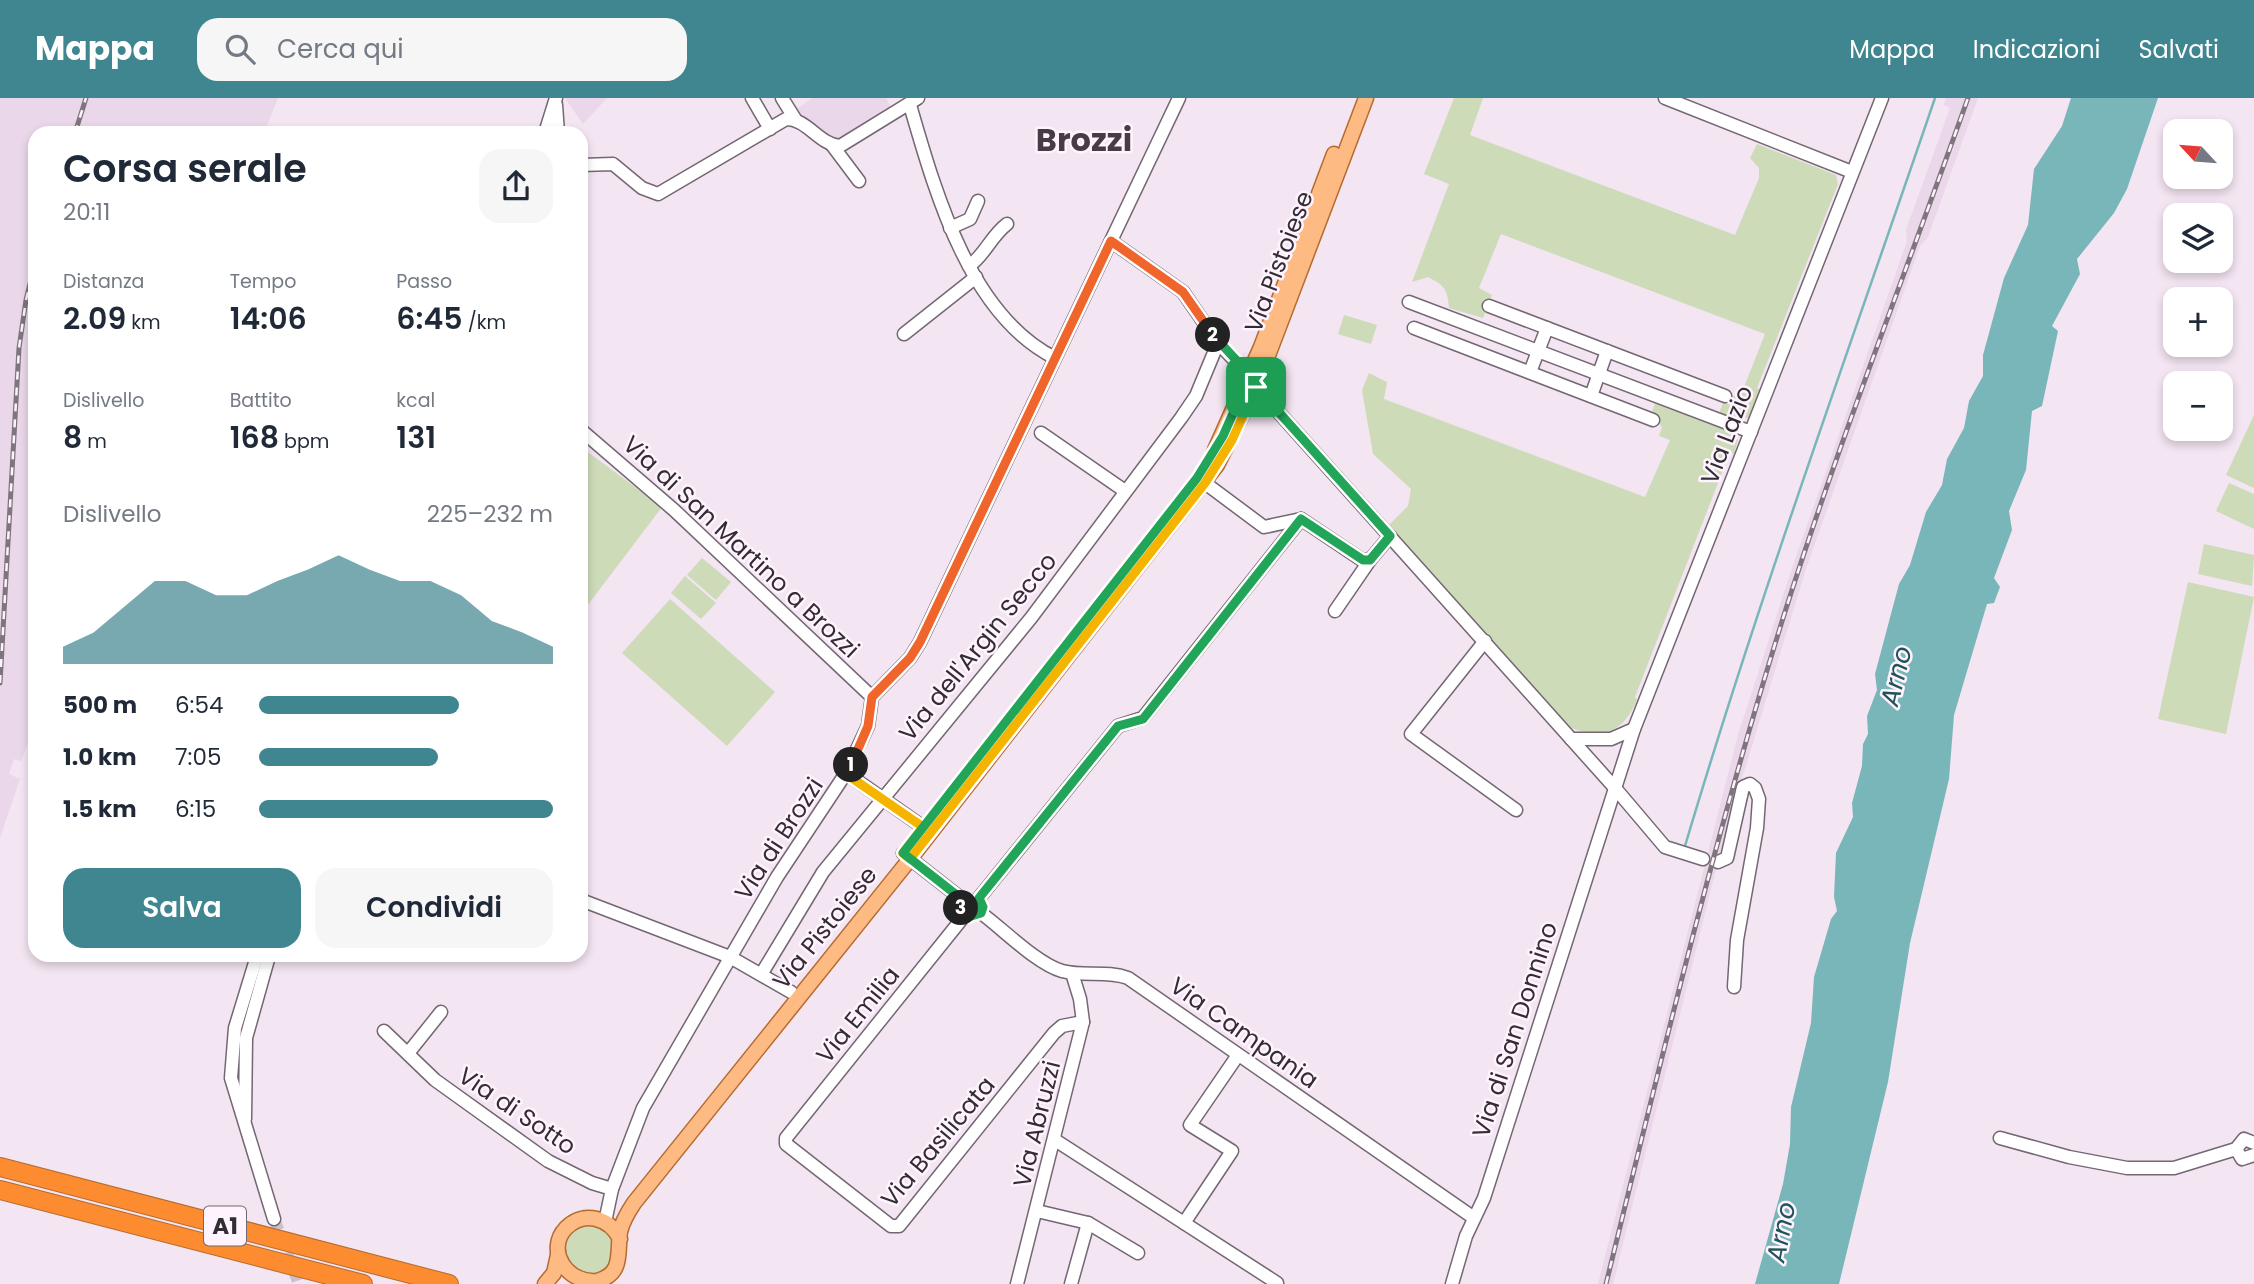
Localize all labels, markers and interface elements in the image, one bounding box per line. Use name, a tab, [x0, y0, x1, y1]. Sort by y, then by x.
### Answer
search box	[197, 18, 687, 81]
text: Mappa	[35, 25, 155, 72]
icon: search	[221, 30, 259, 68]
text: Cerca qui	[277, 31, 404, 67]
text: Mappa	[1849, 33, 1935, 66]
text: Indicazioni	[1973, 33, 2100, 66]
text: Salvati	[2138, 33, 2219, 66]
district label: Brozzi	[1036, 117, 1132, 162]
north arrow	[2163, 119, 2233, 189]
map controls	[2163, 119, 2233, 441]
text: Corsa serale	[63, 142, 307, 195]
button: share	[479, 149, 553, 223]
street label: Via Pistoiese	[1236, 186, 1321, 337]
text: 20:11	[63, 196, 110, 228]
button: layers	[2163, 203, 2233, 273]
text: Distanza	[63, 268, 144, 295]
text: Tempo	[230, 268, 296, 295]
text: Passo	[396, 268, 452, 295]
button: +	[2163, 287, 2233, 357]
text: 2.09	[63, 297, 126, 340]
text: 14:06	[230, 297, 307, 340]
text: 6:45	[396, 297, 463, 340]
text: km	[126, 309, 161, 336]
text: /km	[463, 309, 506, 336]
pin: 2	[1196, 317, 1230, 352]
text: 2	[1207, 321, 1218, 348]
pin	[1226, 357, 1286, 417]
icon: arrive	[1237, 368, 1275, 406]
button: −	[2163, 371, 2233, 441]
street label: Via Lazio	[1693, 381, 1760, 489]
text: Dislivello	[63, 387, 144, 414]
text: Battito	[230, 387, 292, 414]
text: kcal	[396, 387, 435, 414]
text: 8	[63, 416, 82, 459]
text: 168	[230, 416, 279, 459]
text: 131	[396, 416, 436, 459]
text: m	[82, 428, 107, 455]
text: bpm	[279, 428, 329, 455]
street label: Via di San Martino a Brozzi	[616, 428, 867, 665]
text: Dislivello	[63, 498, 161, 530]
text: 225–232 m	[427, 498, 553, 530]
street label: Via dell'Argin Secco	[891, 545, 1064, 748]
water label: Arno	[1871, 642, 1921, 711]
text: 500 m	[63, 689, 137, 721]
text: 6:54	[175, 689, 223, 721]
text: 1.0 km	[63, 741, 137, 773]
text: 7:05	[175, 741, 221, 773]
pin: 1	[834, 748, 868, 782]
text: 1	[847, 751, 854, 778]
street label: Via di Brozzi	[727, 771, 831, 906]
text: 1.5 km	[63, 793, 137, 825]
text: 6:15	[175, 793, 216, 825]
street label: Via Pistoiese	[765, 859, 884, 996]
button: Salva	[63, 868, 301, 948]
button: Condividi	[315, 868, 553, 948]
pin: 3	[944, 890, 978, 926]
text: 3	[955, 894, 966, 921]
street label: Via di San Donnino	[1464, 918, 1565, 1142]
street label: Via Emilia	[808, 959, 907, 1070]
street label: Via Campania	[1163, 969, 1325, 1096]
street label: Via Abruzzi	[1005, 1057, 1068, 1191]
street label: Via di Sotto	[452, 1059, 583, 1162]
street label: Via Basilicata	[873, 1069, 1002, 1214]
water label: Arno	[1757, 1199, 1804, 1266]
road number: A1	[204, 1206, 246, 1246]

